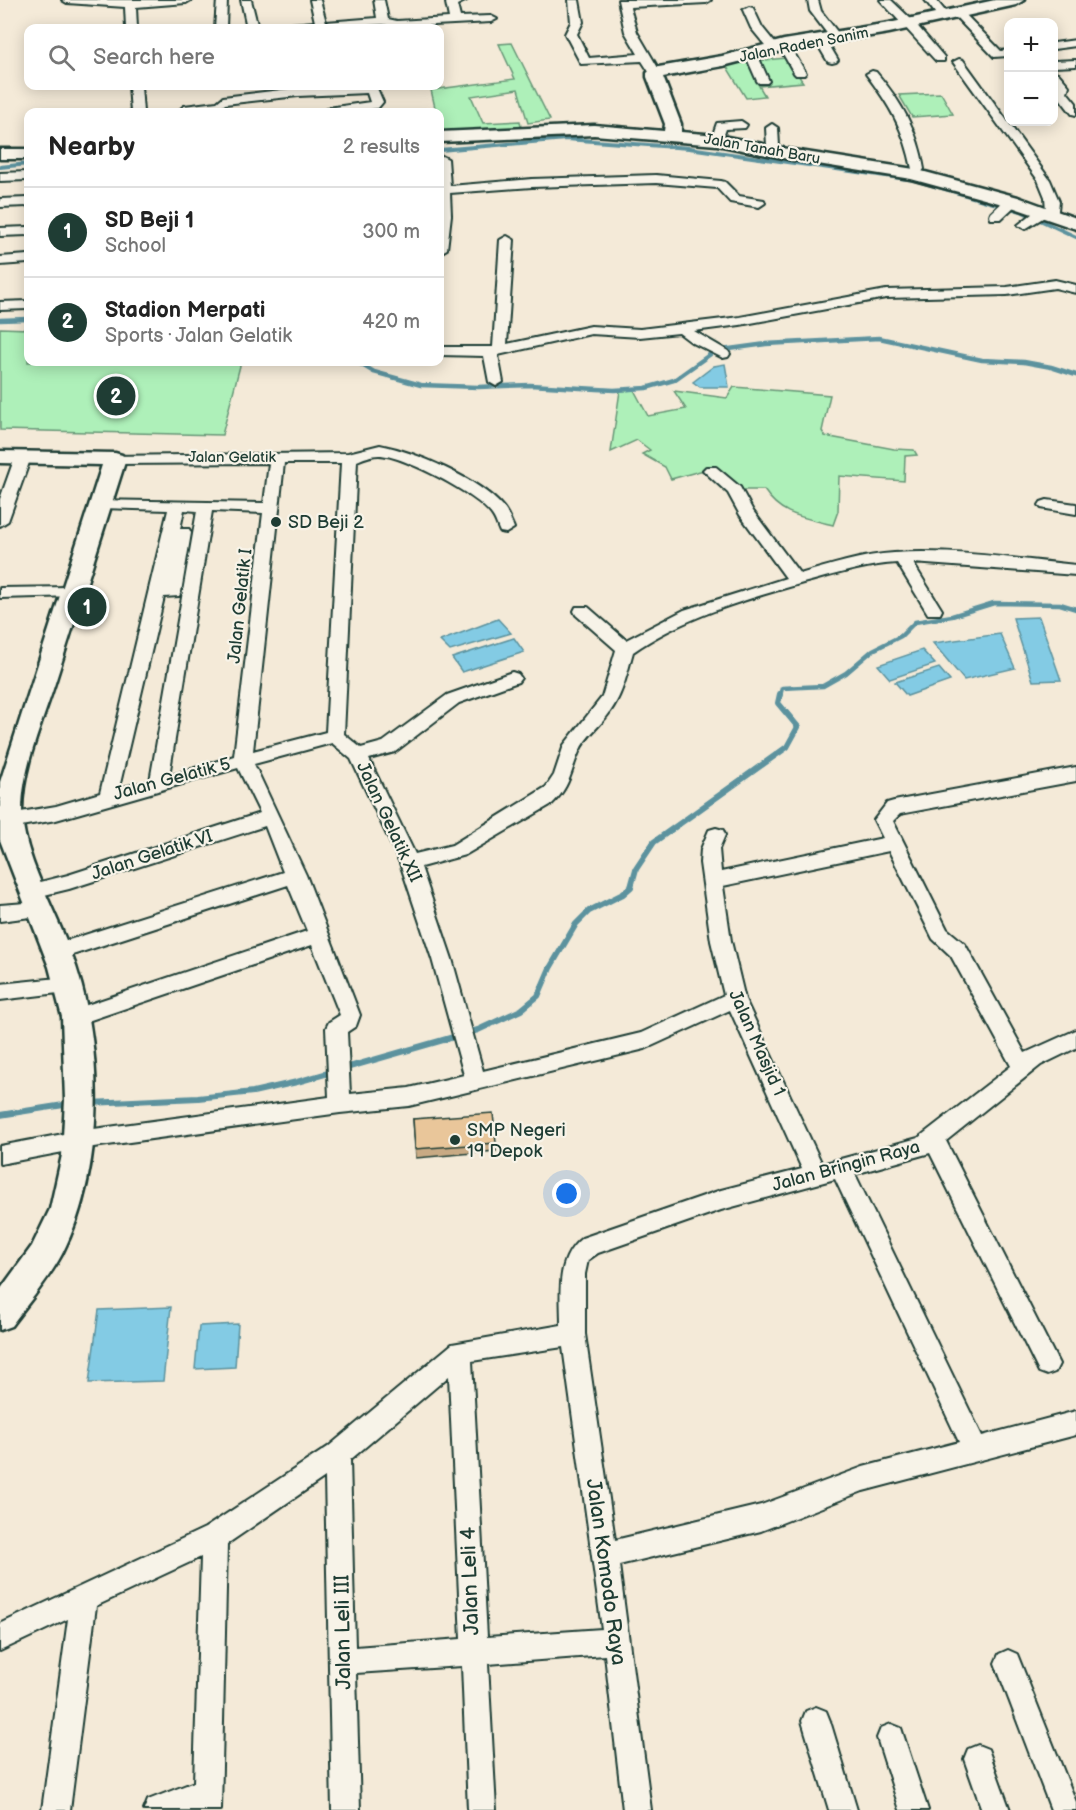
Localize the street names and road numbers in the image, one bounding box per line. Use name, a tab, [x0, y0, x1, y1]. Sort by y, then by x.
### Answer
street label: Jalan Raden Sanim	[738, 23, 870, 67]
street label: Jalan Tanah Baru	[702, 129, 822, 169]
street label: Jalan Gelatik	[188, 448, 276, 467]
street label: Jalan Gelatik I	[224, 547, 256, 665]
street label: Jalan Gelatik 5	[111, 753, 233, 805]
street label: Jalan Gelatik XII	[352, 759, 426, 885]
street label: Jalan Gelatik VI	[89, 826, 215, 884]
street label: Jalan Masjid 1	[724, 987, 790, 1099]
street label: Jalan Bringin Raya	[770, 1136, 922, 1196]
street label: Jalan Komodo Raya	[581, 1477, 631, 1667]
street label: Jalan Leli 4	[456, 1526, 484, 1636]
street label: Jalan Leli III	[329, 1574, 357, 1690]

